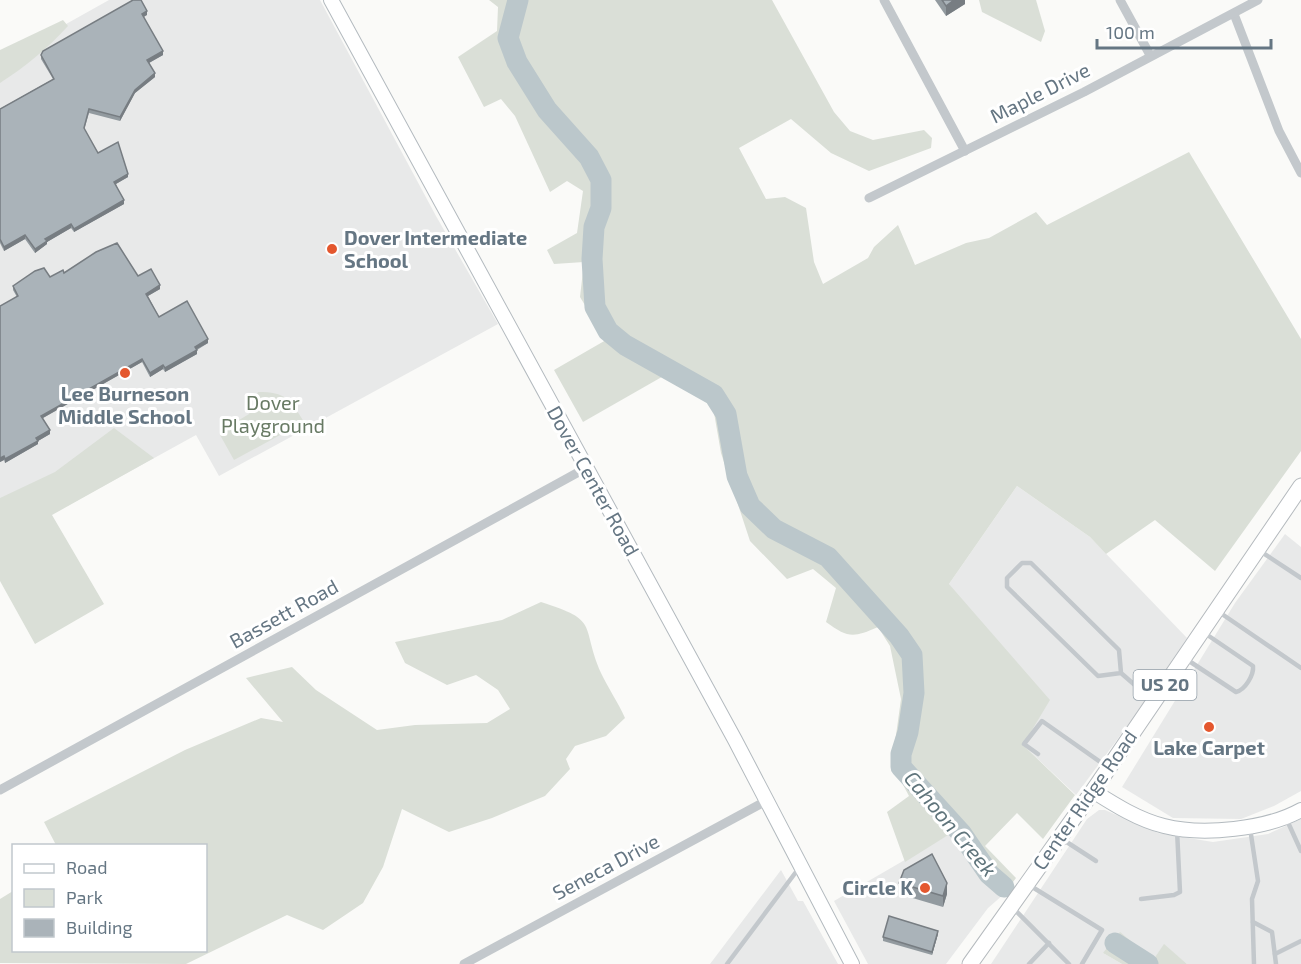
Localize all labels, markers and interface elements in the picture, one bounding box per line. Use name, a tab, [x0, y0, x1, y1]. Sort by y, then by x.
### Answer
scale bar	[1097, 12, 1271, 50]
text: 100 m	[1106, 21, 1155, 43]
street label: Maple Drive	[986, 57, 1093, 127]
place label: Dover Intermediate School	[344, 225, 527, 272]
marker: Dover Intermediate School	[325, 242, 339, 256]
marker: Lee Burneson Middle School	[118, 366, 132, 380]
place label: Lee Burneson Middle School	[58, 381, 192, 428]
park label: Dover Playground	[221, 390, 325, 437]
street label: Dover Center Road	[543, 401, 645, 560]
street label: Bassett Road	[225, 573, 342, 653]
road number: US 20	[1134, 670, 1196, 700]
marker: Lake Carpet	[1202, 720, 1216, 734]
street label: Center Ridge Road	[1027, 725, 1141, 874]
place label: Lake Carpet	[1153, 735, 1265, 759]
water label: Cahoon Creek	[900, 765, 1003, 881]
street label: Seneca Drive	[548, 828, 663, 904]
legend	[12, 844, 207, 952]
text: Road	[66, 856, 107, 878]
place label: Circle K	[842, 875, 913, 899]
marker: Circle K	[918, 881, 932, 895]
text: Park	[66, 886, 103, 908]
text: Building	[66, 916, 133, 938]

